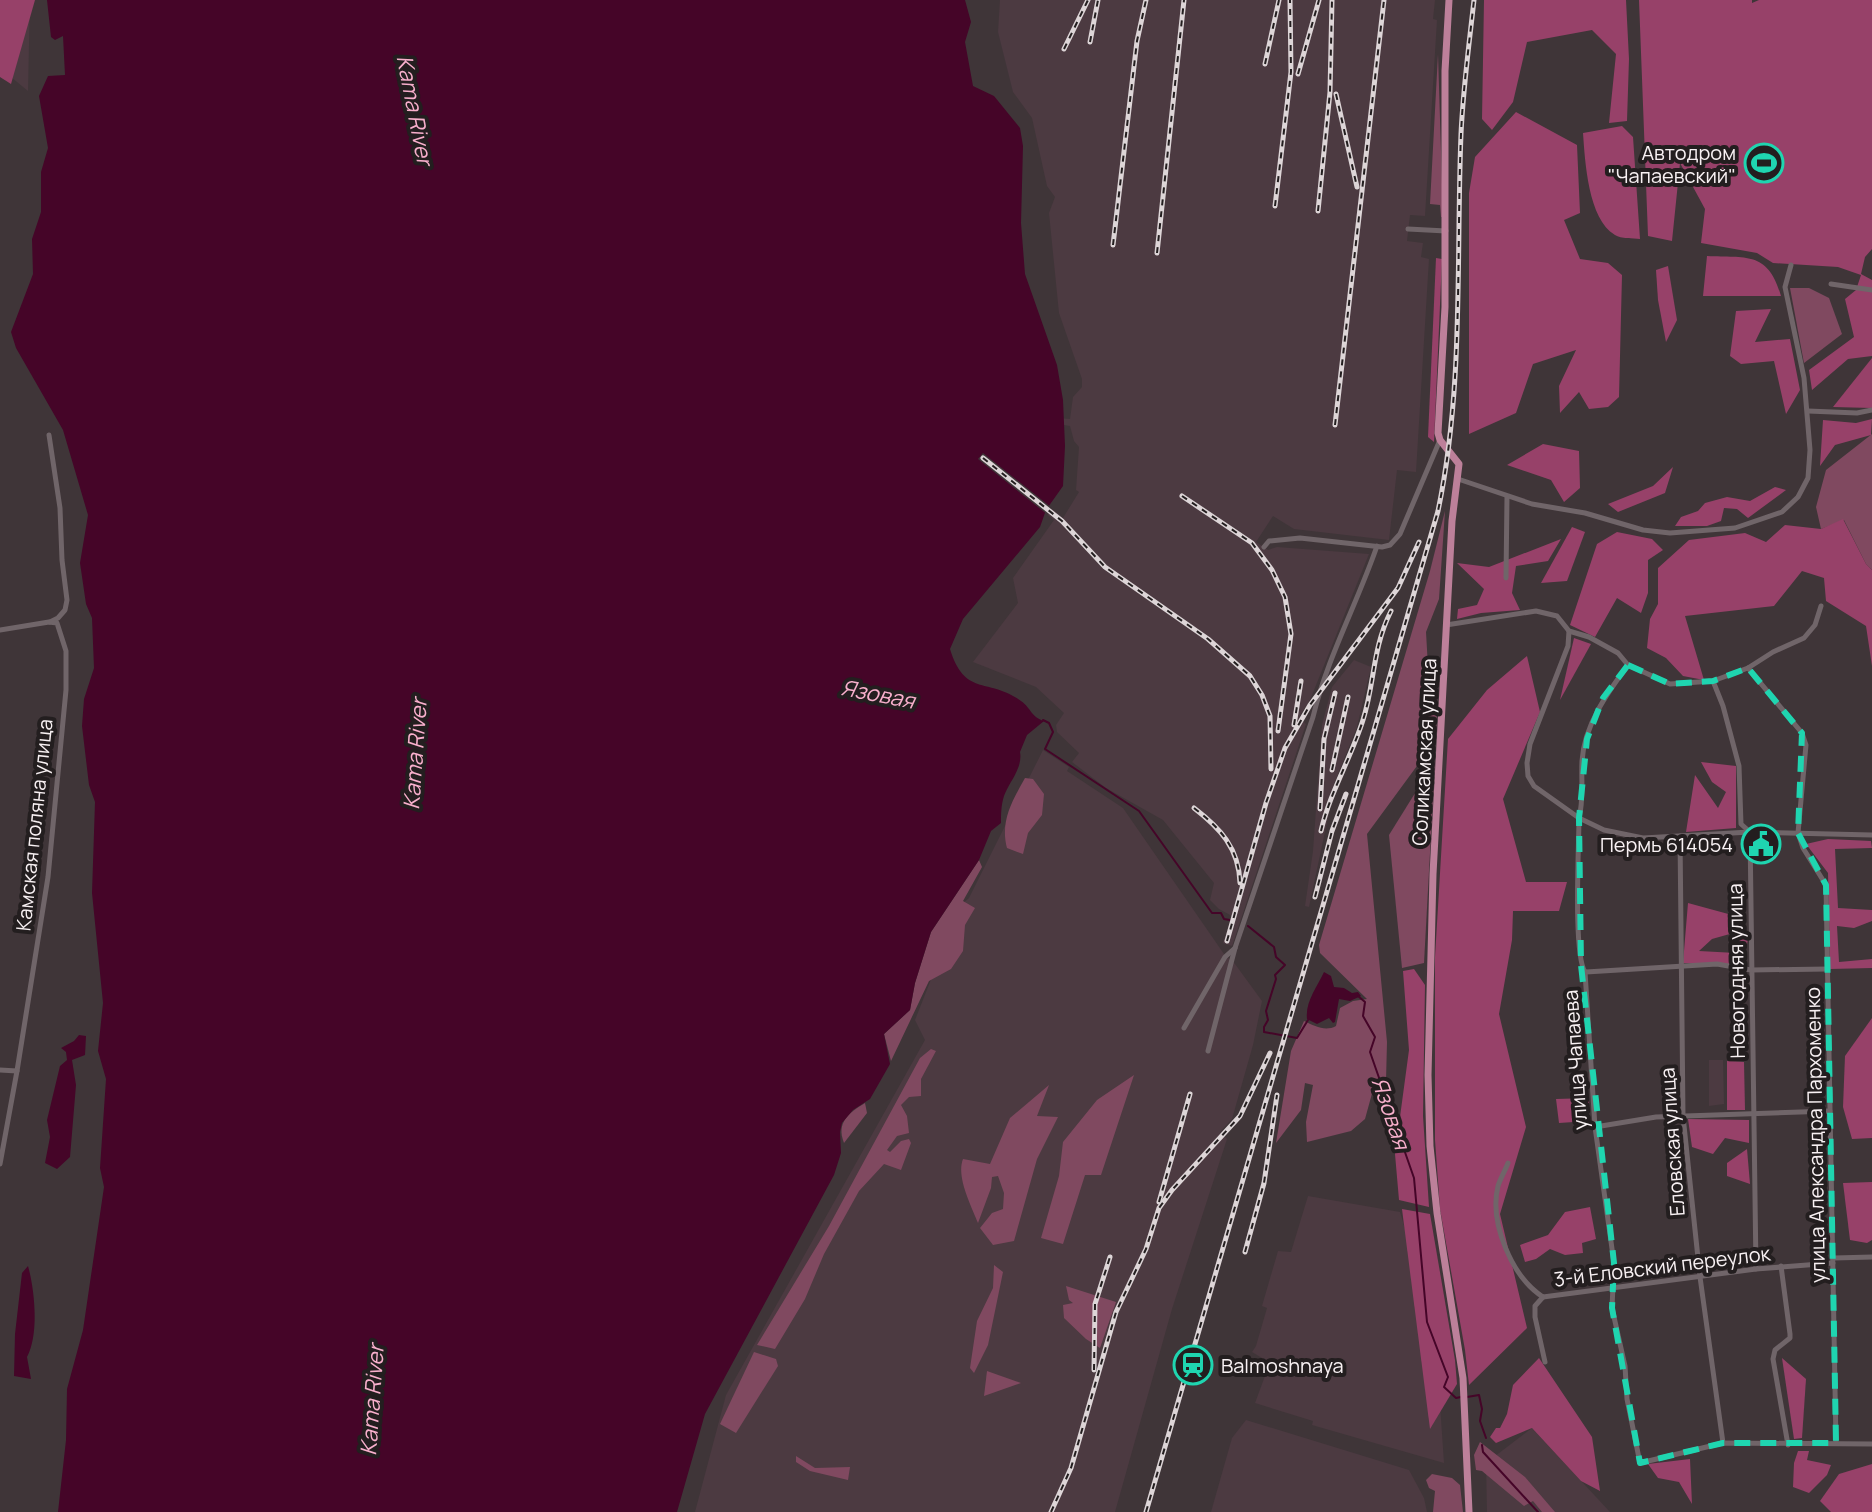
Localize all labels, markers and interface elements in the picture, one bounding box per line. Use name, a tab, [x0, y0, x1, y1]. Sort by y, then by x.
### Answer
water label: Kama River	[390, 53, 441, 170]
place label: Автодром "Чапаевский"	[1608, 139, 1736, 189]
sports icon: Автодром "Чапаевский"	[1743, 142, 1785, 184]
street label: Соликамская улица	[1406, 658, 1442, 846]
water label: Язовая	[839, 672, 919, 716]
water label: Kama River	[396, 694, 434, 810]
street label: Камская поляна улица	[9, 718, 59, 932]
public building icon: Пермь 614054	[1740, 823, 1782, 865]
place label: Пермь 614054	[1600, 831, 1733, 858]
street label: Новогодняя улица	[1721, 883, 1751, 1059]
street label: улица Александра Пархоменко	[1799, 987, 1831, 1283]
street label: улица Чапаева	[1557, 989, 1593, 1131]
street label: Еловская улица	[1653, 1067, 1691, 1217]
water label: Язовая	[1365, 1073, 1418, 1155]
street label: 3-й Еловский переулок	[1552, 1239, 1773, 1293]
water label: Kama River	[353, 1340, 391, 1456]
station icon: Balmoshnaya	[1172, 1344, 1214, 1386]
place label: Balmoshnaya	[1221, 1352, 1344, 1379]

